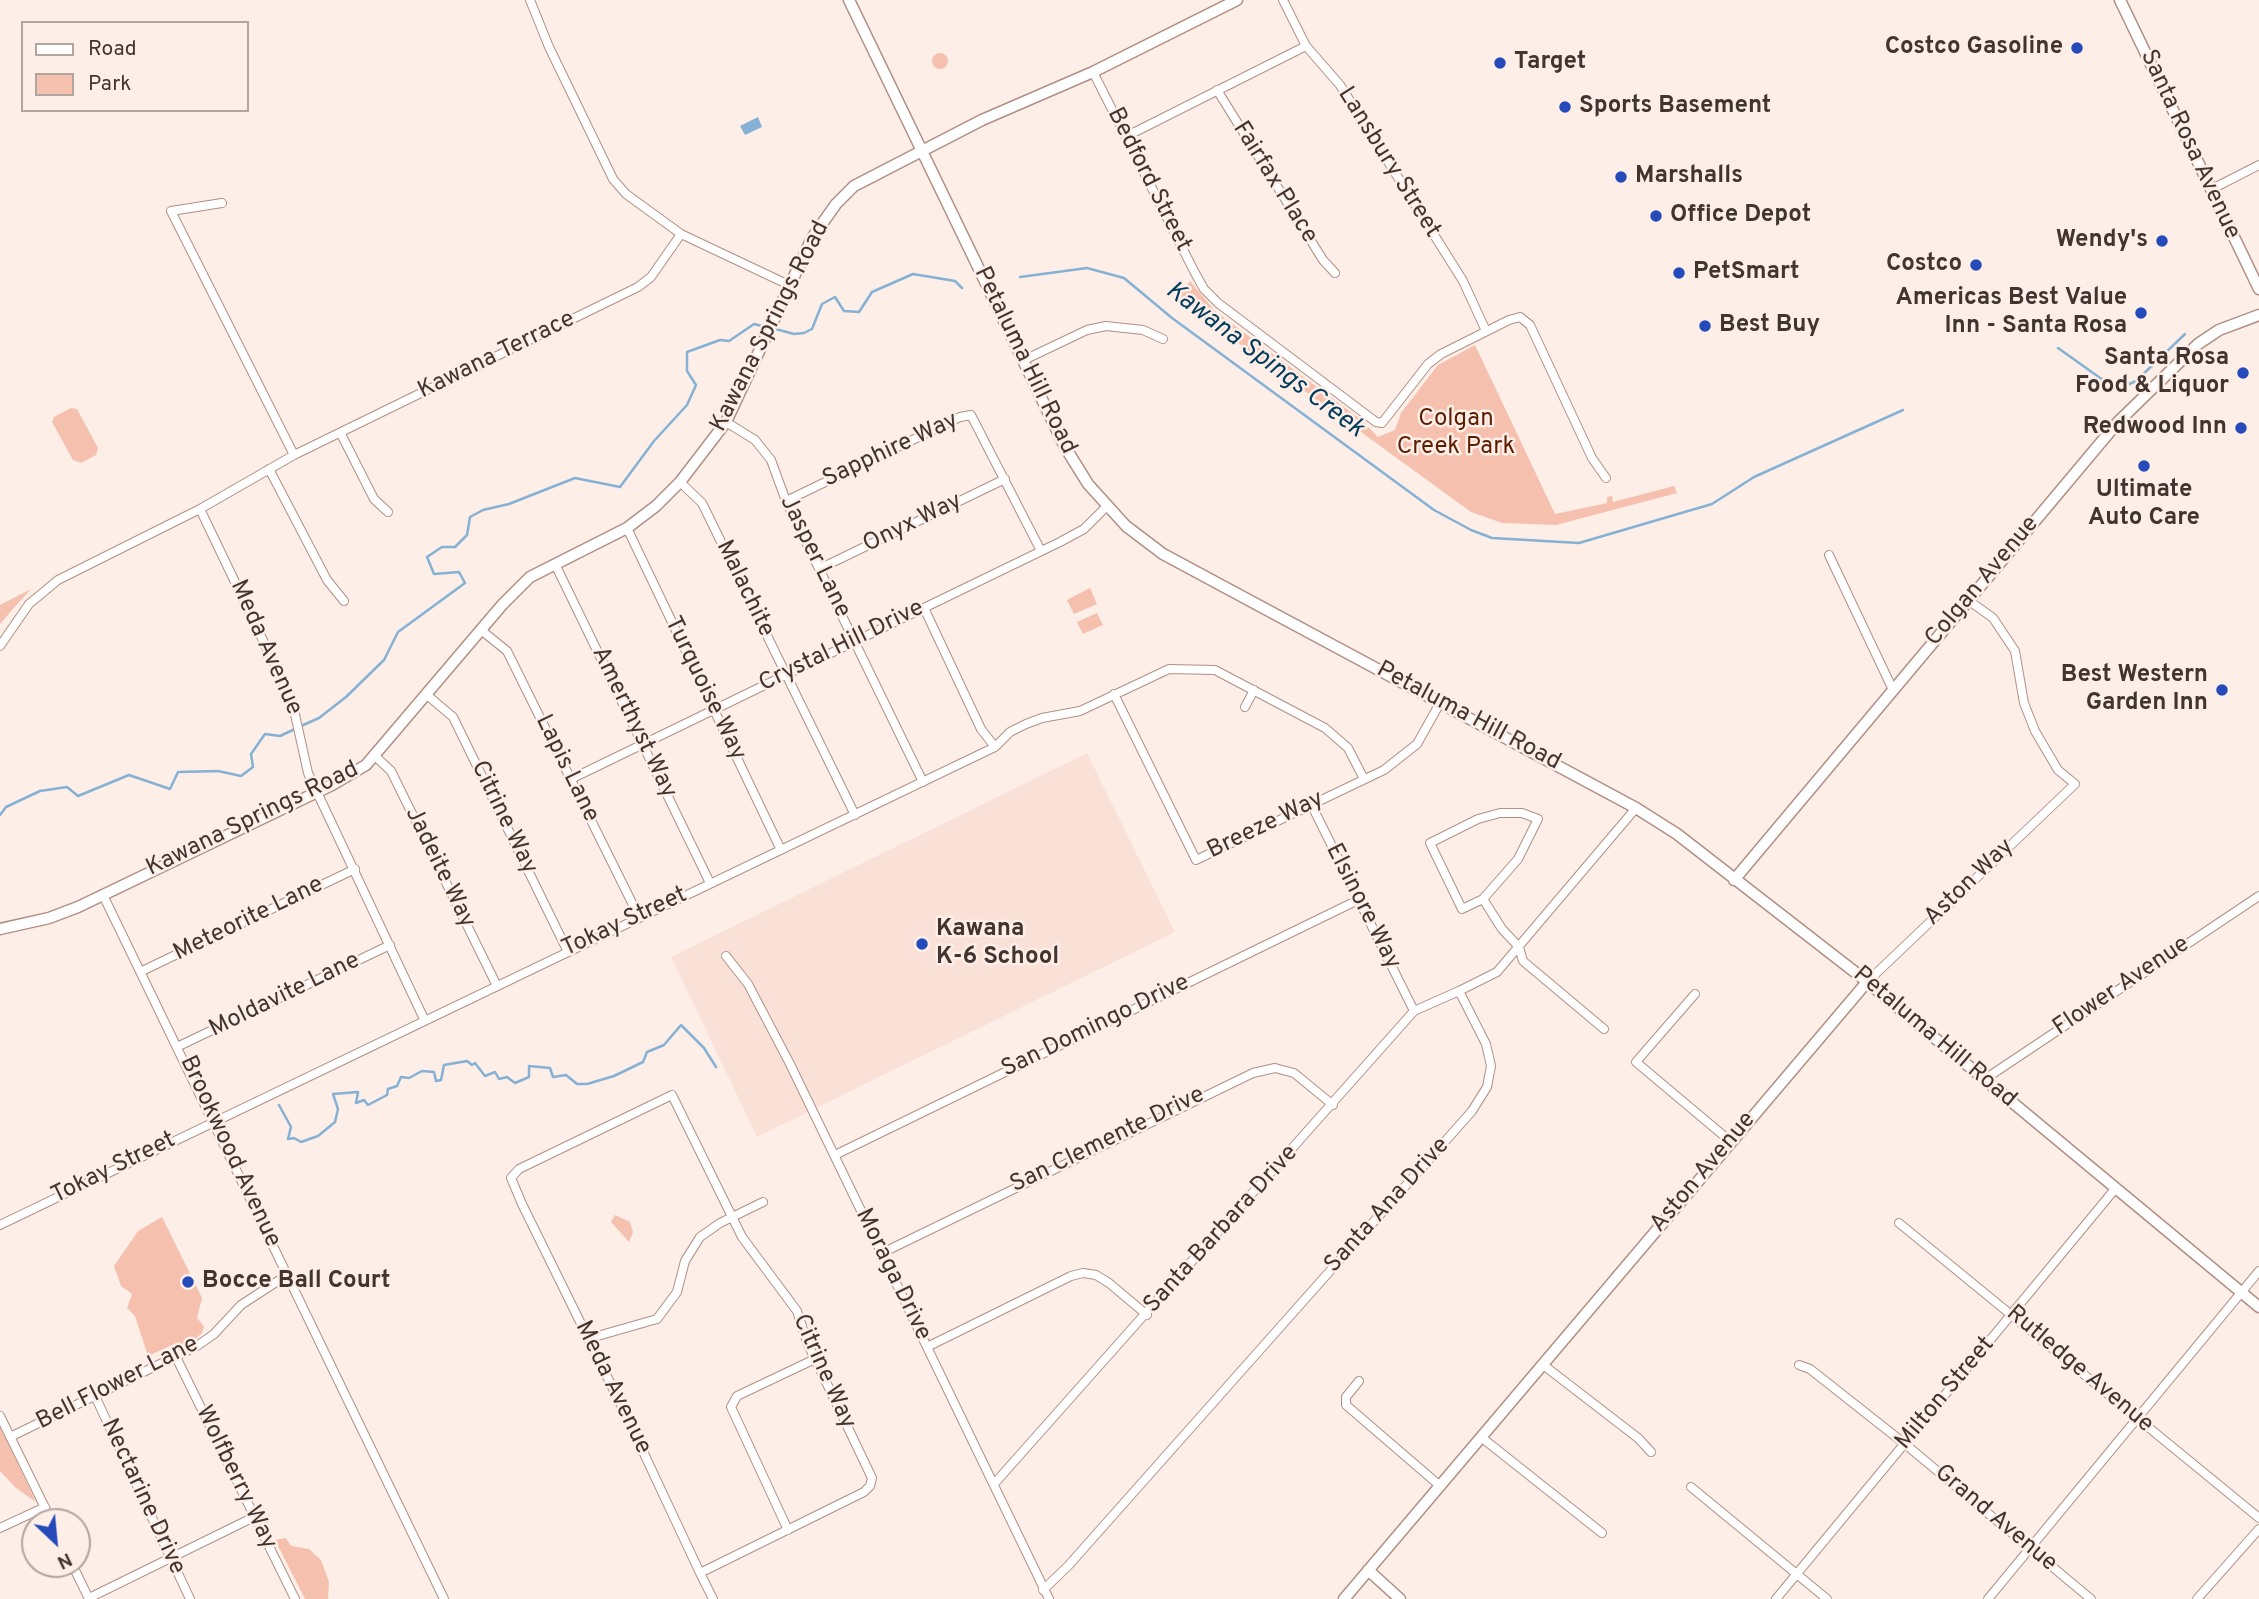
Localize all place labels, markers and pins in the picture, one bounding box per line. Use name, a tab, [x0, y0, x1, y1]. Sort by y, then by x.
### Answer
place label: Costco Gasoline	[1885, 34, 2063, 62]
marker: Costco Gasoline	[2069, 40, 2085, 56]
place label: Target	[1514, 49, 1586, 77]
marker: Target	[1492, 55, 1508, 71]
place label: Sports Basement	[1579, 93, 1771, 121]
marker: Sports Basement	[1557, 99, 1573, 115]
place label: Marshalls	[1635, 163, 1743, 191]
marker: Marshalls	[1613, 169, 1629, 185]
place label: Office Depot	[1670, 202, 1811, 230]
marker: Office Depot	[1648, 208, 1664, 224]
place label: Wendy's	[2056, 227, 2148, 255]
marker: Wendy's	[2154, 233, 2170, 249]
place label: Costco	[1886, 251, 1962, 279]
marker: Costco	[1968, 257, 1984, 273]
place label: PetSmart	[1693, 259, 1800, 287]
marker: PetSmart	[1671, 265, 1687, 281]
place label: Americas Best Value Inn - Santa Rosa	[1895, 285, 2127, 341]
marker: Americas Best Value Inn - Santa Rosa	[2133, 305, 2149, 321]
place label: Best Buy	[1719, 312, 1820, 340]
marker: Best Buy	[1697, 318, 1713, 334]
place label: Santa Rosa Food & Liquor	[2075, 345, 2229, 401]
marker: Santa Rosa Food & Liquor	[2235, 365, 2251, 381]
place label: Redwood Inn	[2083, 414, 2227, 442]
marker: Redwood Inn	[2233, 420, 2249, 436]
marker: Ultimate Auto Care	[2136, 458, 2152, 474]
place label: Ultimate Auto Care	[2088, 477, 2200, 533]
place label: Best Western Garden Inn	[2061, 662, 2208, 718]
marker: Best Western Garden Inn	[2214, 682, 2230, 698]
place label: Kawana K-6 School	[936, 916, 1059, 972]
marker: Kawana K-6 School	[914, 936, 930, 952]
place label: Bocce Ball Court	[202, 1268, 390, 1296]
marker: Bocce Ball Court	[180, 1274, 196, 1290]

